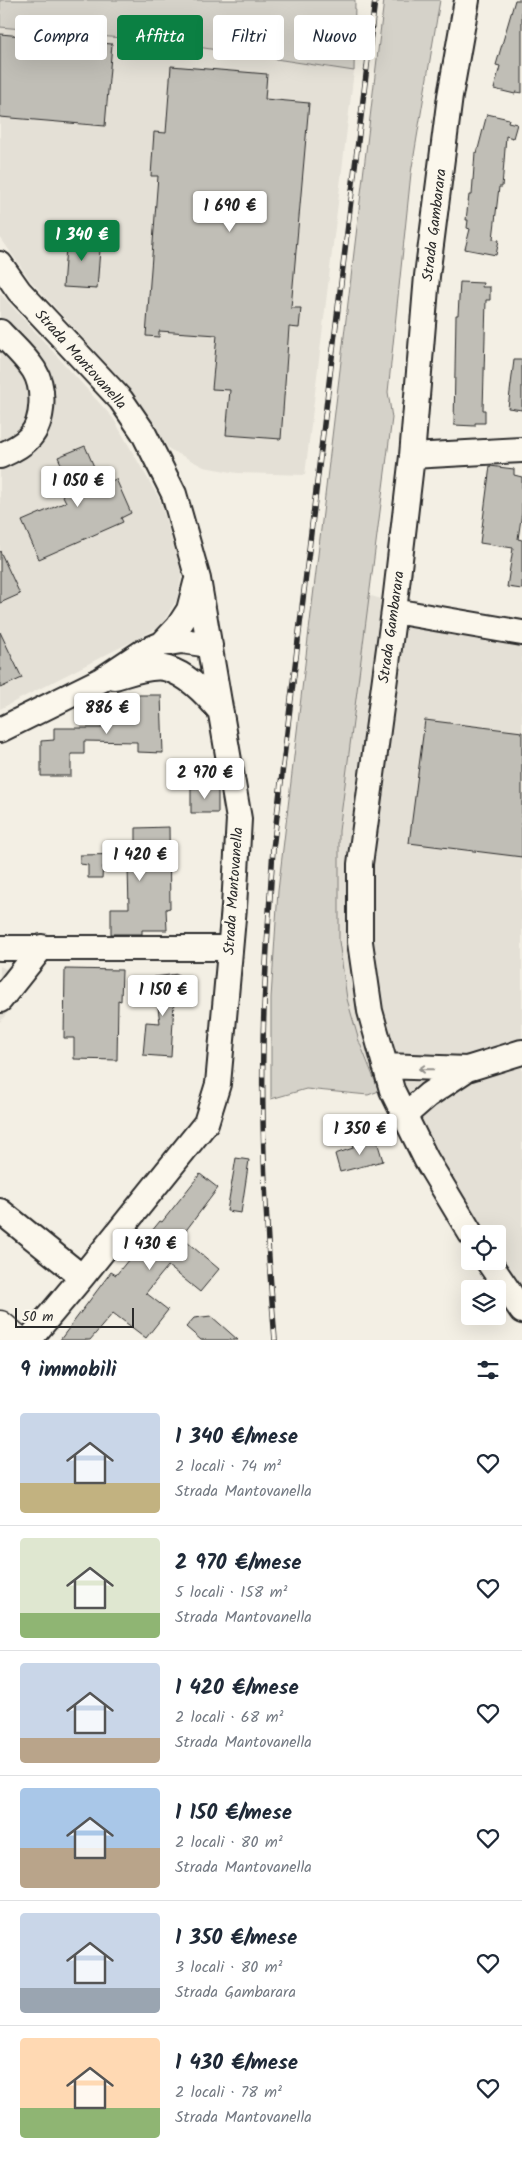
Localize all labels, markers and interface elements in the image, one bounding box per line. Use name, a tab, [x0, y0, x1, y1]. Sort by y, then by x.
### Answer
chip: Compra	[15, 15, 107, 60]
chip: Affitta	[117, 15, 203, 60]
chip: Filtri	[213, 15, 284, 60]
chip: Nuovo	[294, 15, 375, 60]
street label: Strada Gambarara	[416, 167, 454, 283]
pin: 1 690 €	[184, 190, 276, 233]
text: 1 690 €	[204, 194, 256, 219]
pin: 1 340 €	[36, 220, 128, 262]
text: 1 340 €	[56, 223, 108, 248]
street label: Strada Mantovanella	[28, 304, 132, 415]
pin: 1 050 €	[32, 466, 124, 508]
text: 1 050 €	[52, 469, 104, 494]
street label: Strada Gambarara	[372, 569, 412, 685]
pin: 886 €	[72, 692, 142, 735]
text: 886 €	[85, 696, 129, 721]
pin: 2 970 €	[159, 758, 251, 800]
text: 2 970 €	[177, 761, 233, 786]
street label: Strada Mantovanella	[218, 826, 250, 956]
pin: 1 420 €	[94, 840, 186, 882]
text: 1 420 €	[113, 843, 167, 868]
pin: 1 150 €	[117, 974, 209, 1017]
text: 1 150 €	[139, 978, 187, 1003]
one-way arrow	[418, 1064, 434, 1074]
pin: 1 350 €	[314, 1114, 406, 1156]
text: 1 350 €	[334, 1117, 386, 1142]
map controls	[461, 1225, 506, 1325]
button: locate	[461, 1225, 506, 1270]
pin: 1 430 €	[104, 1228, 196, 1271]
text: 1 430 €	[124, 1232, 176, 1257]
button: layers	[461, 1280, 506, 1325]
scale bar	[15, 1305, 134, 1328]
text: 50 m	[22, 1306, 53, 1328]
text: 9 immobili	[20, 1354, 117, 1387]
icon: filters	[474, 1356, 502, 1384]
text: 1 340 €/mese	[175, 1421, 298, 1454]
icon: home	[60, 1433, 120, 1493]
icon: heart	[474, 1449, 502, 1477]
text: 2 locali · 74 m²	[175, 1454, 281, 1479]
text: Strada Mantovanella	[175, 1479, 312, 1504]
text: 2 970 €/mese	[175, 1547, 301, 1580]
icon: home	[60, 1558, 120, 1618]
icon: heart	[474, 1574, 502, 1602]
text: 5 locali · 158 m²	[175, 1580, 287, 1605]
text: Strada Mantovanella	[175, 1605, 312, 1630]
text: 1 420 €/mese	[175, 1672, 299, 1705]
icon: home	[60, 1683, 120, 1743]
icon: heart	[474, 1699, 502, 1727]
text: 2 locali · 68 m²	[175, 1705, 283, 1730]
text: Strada Mantovanella	[175, 1730, 312, 1755]
text: 1 150 €/mese	[175, 1797, 292, 1830]
icon: home	[60, 1808, 120, 1868]
icon: heart	[474, 1824, 502, 1852]
text: 2 locali · 80 m²	[175, 1830, 283, 1855]
text: Strada Mantovanella	[175, 1855, 312, 1880]
text: 1 350 €/mese	[175, 1922, 297, 1955]
icon: home	[60, 1933, 120, 1993]
icon: heart	[474, 1949, 502, 1977]
text: 3 locali · 80 m²	[175, 1955, 282, 1980]
text: Strada Gambarara	[175, 1980, 296, 2005]
text: 1 430 €/mese	[175, 2047, 298, 2080]
icon: home	[60, 2058, 120, 2118]
icon: heart	[474, 2074, 502, 2102]
text: 2 locali · 78 m²	[175, 2080, 282, 2105]
text: Strada Mantovanella	[175, 2105, 312, 2130]

